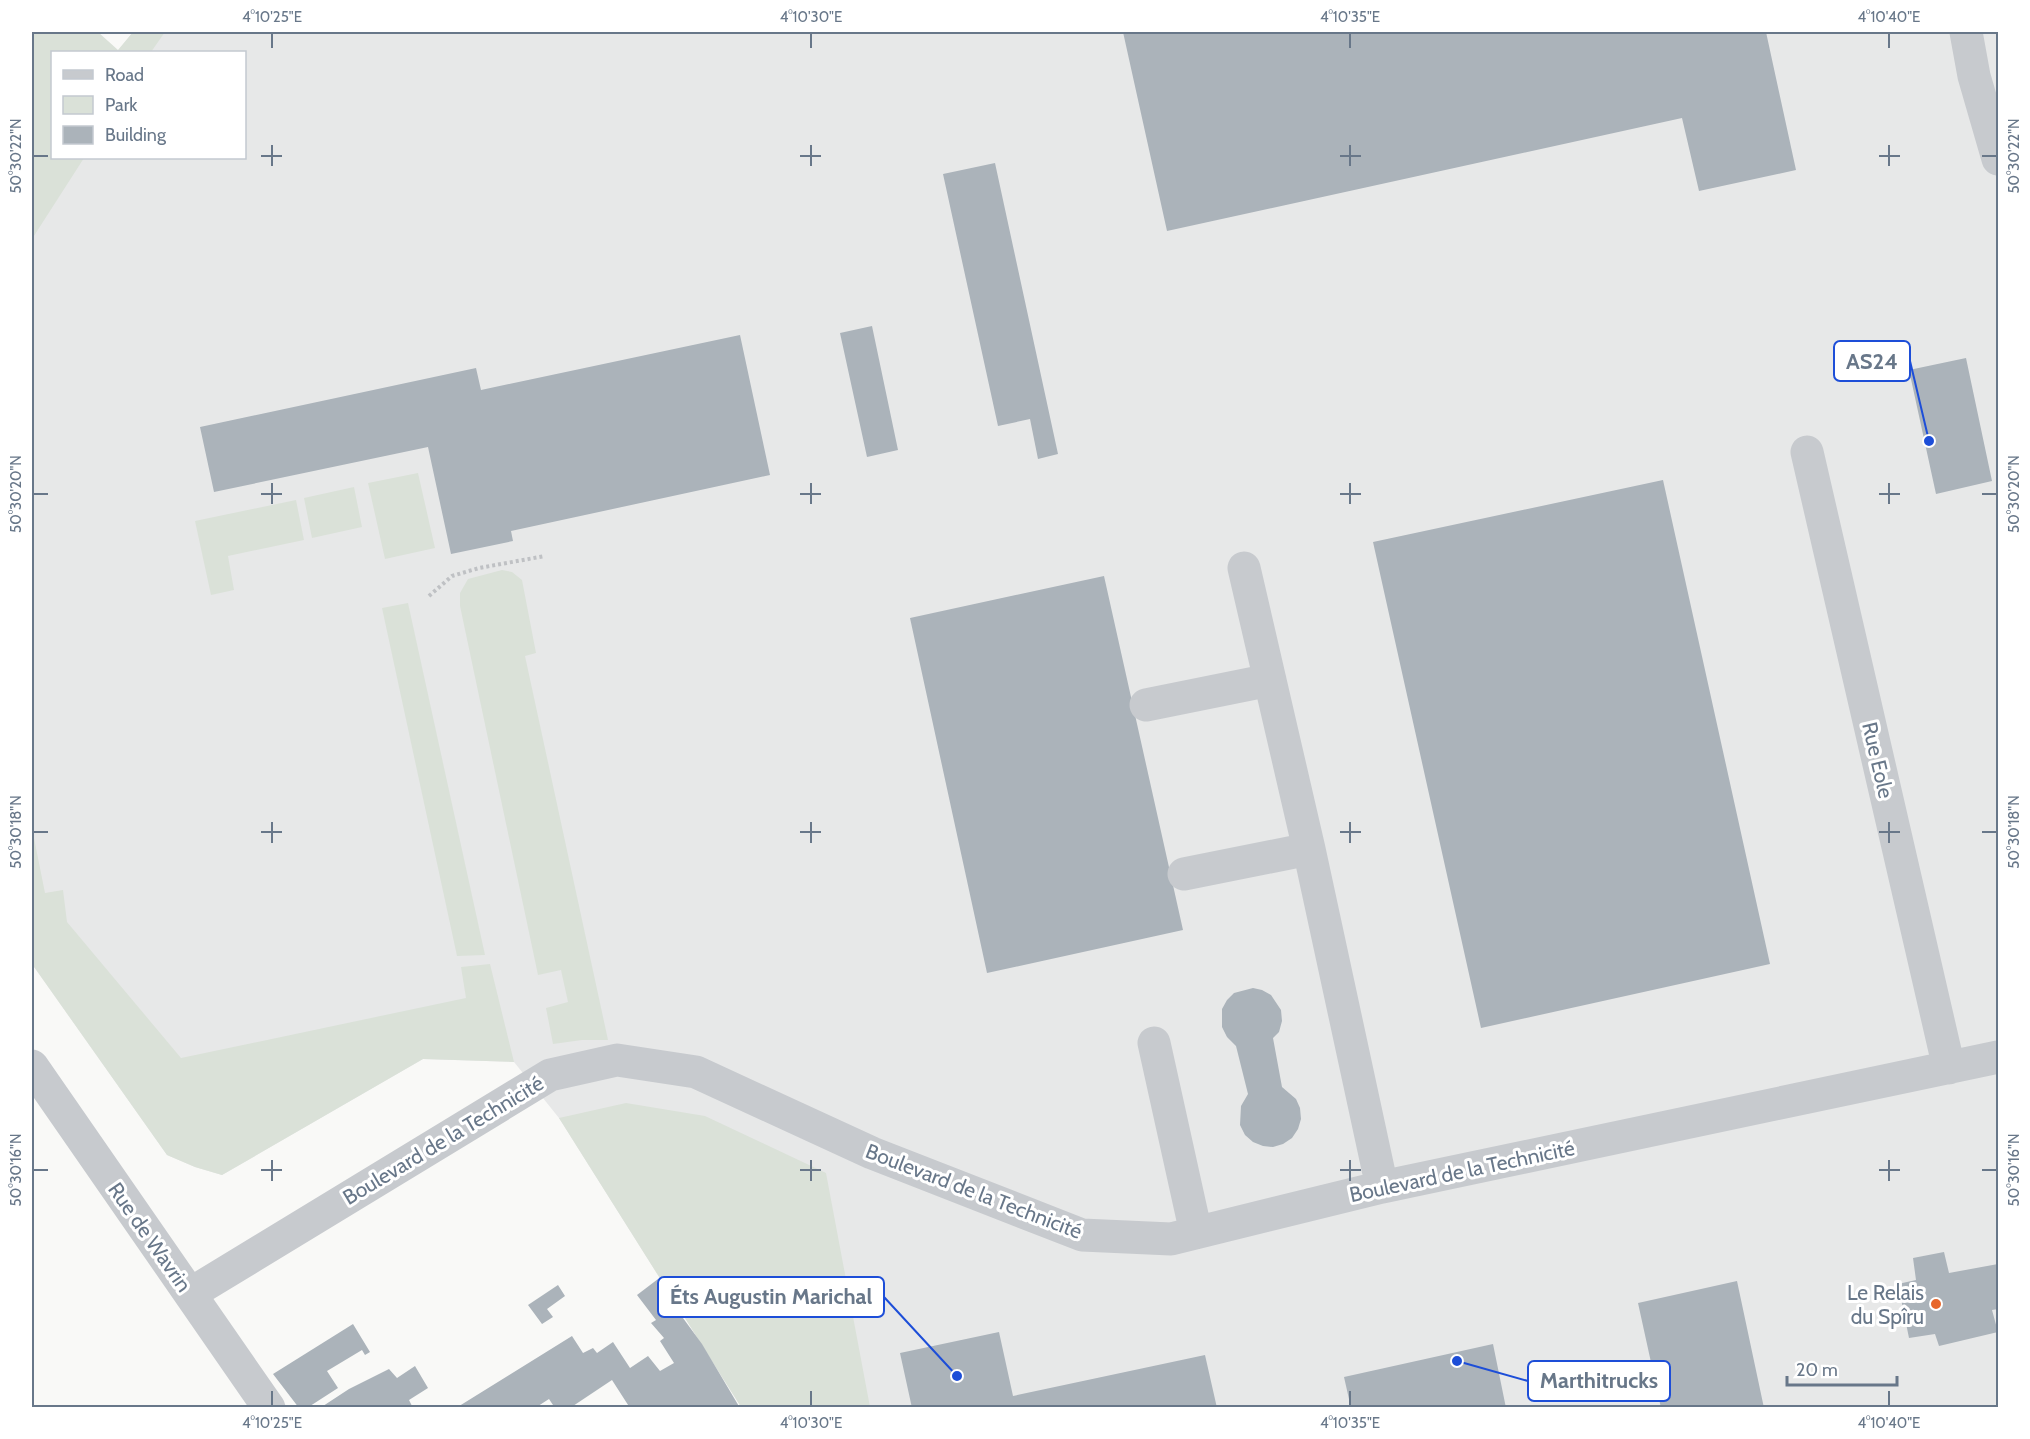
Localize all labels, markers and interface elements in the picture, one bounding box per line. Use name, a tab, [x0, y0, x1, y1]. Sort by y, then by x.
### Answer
text: 4°10'25"E	[242, 8, 302, 26]
text: 4°10'30"E	[780, 8, 842, 26]
text: 4°10'35"E	[1320, 8, 1380, 26]
text: 4°10'40"E	[1858, 8, 1920, 26]
legend	[51, 51, 246, 159]
text: Road	[105, 64, 144, 86]
text: Park	[105, 94, 138, 116]
text: 50°30'22"N	[7, 118, 25, 194]
text: 50°30'22"N	[2005, 118, 2023, 194]
text: Building	[105, 124, 167, 146]
callout: AS24	[1834, 341, 1910, 381]
text: AS24	[1846, 348, 1898, 375]
text: 50°30'20"N	[7, 455, 25, 533]
text: 50°30'20"N	[2005, 455, 2023, 533]
street label: Rue Eole	[1857, 720, 1899, 801]
text: 50°30'18"N	[7, 795, 25, 869]
text: 50°30'18"N	[2005, 795, 2023, 869]
street label: Boulevard de la Technicité	[338, 1070, 548, 1210]
text: 50°30'16"N	[7, 1134, 25, 1206]
text: 50°30'16"N	[2005, 1134, 2023, 1206]
street label: Boulevard de la Technicité	[1347, 1135, 1577, 1207]
street label: Boulevard de la Technicité	[862, 1138, 1086, 1244]
street label: Rue de Wavrin	[103, 1177, 197, 1297]
callout: Éts Augustin Marichal	[658, 1277, 884, 1317]
place label: Le Relais du Spîru	[1847, 1280, 1924, 1329]
text: Éts Augustin Marichal	[670, 1283, 872, 1310]
marker: Le Relais du Spîru	[1929, 1297, 1943, 1311]
scale bar	[1787, 1349, 1896, 1387]
text: 20 m	[1796, 1359, 1838, 1381]
callout: Marthitrucks	[1528, 1361, 1670, 1401]
text: Marthitrucks	[1540, 1367, 1658, 1394]
text: 4°10'25"E	[242, 1414, 302, 1432]
text: 4°10'30"E	[780, 1414, 842, 1432]
text: 4°10'35"E	[1320, 1414, 1380, 1432]
text: 4°10'40"E	[1858, 1414, 1920, 1432]

